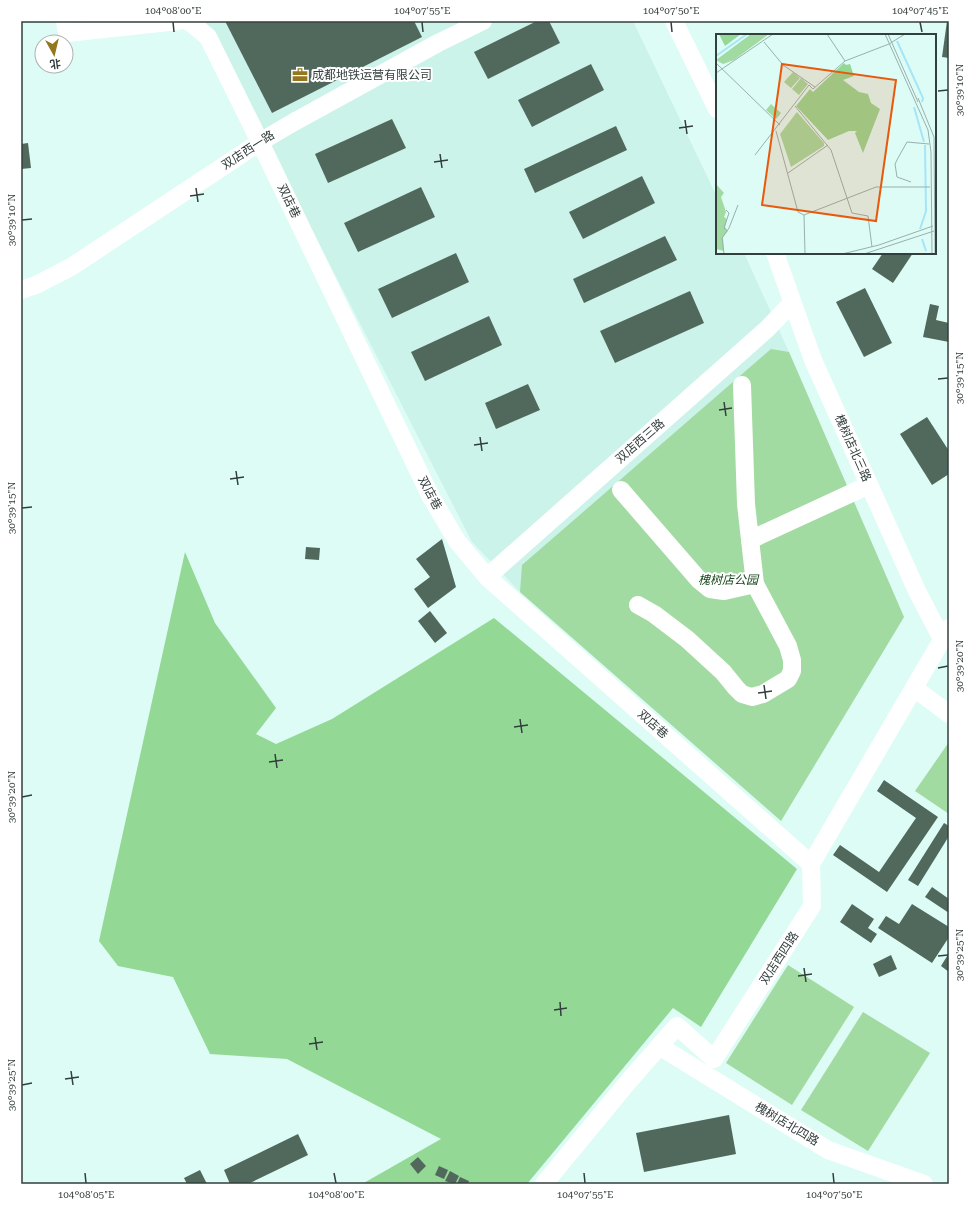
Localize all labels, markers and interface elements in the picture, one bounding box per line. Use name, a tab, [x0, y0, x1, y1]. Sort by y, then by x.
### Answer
text: 104°08'00"E	[145, 5, 201, 16]
text: 104°07'55"E	[394, 5, 450, 16]
text: 104°07'50"E	[643, 5, 699, 16]
text: 104°07'45"E	[892, 5, 948, 16]
north arrow	[34, 34, 74, 74]
inset map	[716, 34, 936, 254]
text: 北	[49, 56, 62, 71]
text: 30°39'10"N	[954, 64, 965, 116]
office icon: 成都地铁运营有限公司	[291, 66, 309, 84]
place label: 成都地铁运营有限公司	[312, 68, 432, 82]
street label: 双店西一路	[219, 128, 277, 172]
street label: 双店巷	[275, 182, 303, 220]
text: 30°39'10"N	[6, 194, 17, 246]
text: 30°39'15"N	[954, 352, 965, 404]
street label: 槐树店北三路	[832, 412, 874, 484]
street label: 双店西三路	[613, 416, 667, 466]
street label: 双店巷	[415, 474, 445, 512]
text: 30°39'15"N	[6, 482, 17, 534]
park label: 槐树店公园	[698, 573, 760, 587]
text: 30°39'20"N	[954, 640, 965, 692]
street label: 双店巷	[635, 707, 671, 741]
text: 30°39'20"N	[6, 771, 17, 823]
street label: 双店西四路	[757, 929, 801, 987]
text: 30°39'25"N	[954, 929, 965, 981]
text: 30°39'25"N	[6, 1059, 17, 1111]
street label: 槐树店北四路	[753, 1099, 821, 1149]
text: 104°08'05"E	[58, 1189, 114, 1200]
text: 104°08'00"E	[308, 1189, 364, 1200]
text: 104°07'55"E	[557, 1189, 613, 1200]
text: 104°07'50"E	[806, 1189, 862, 1200]

